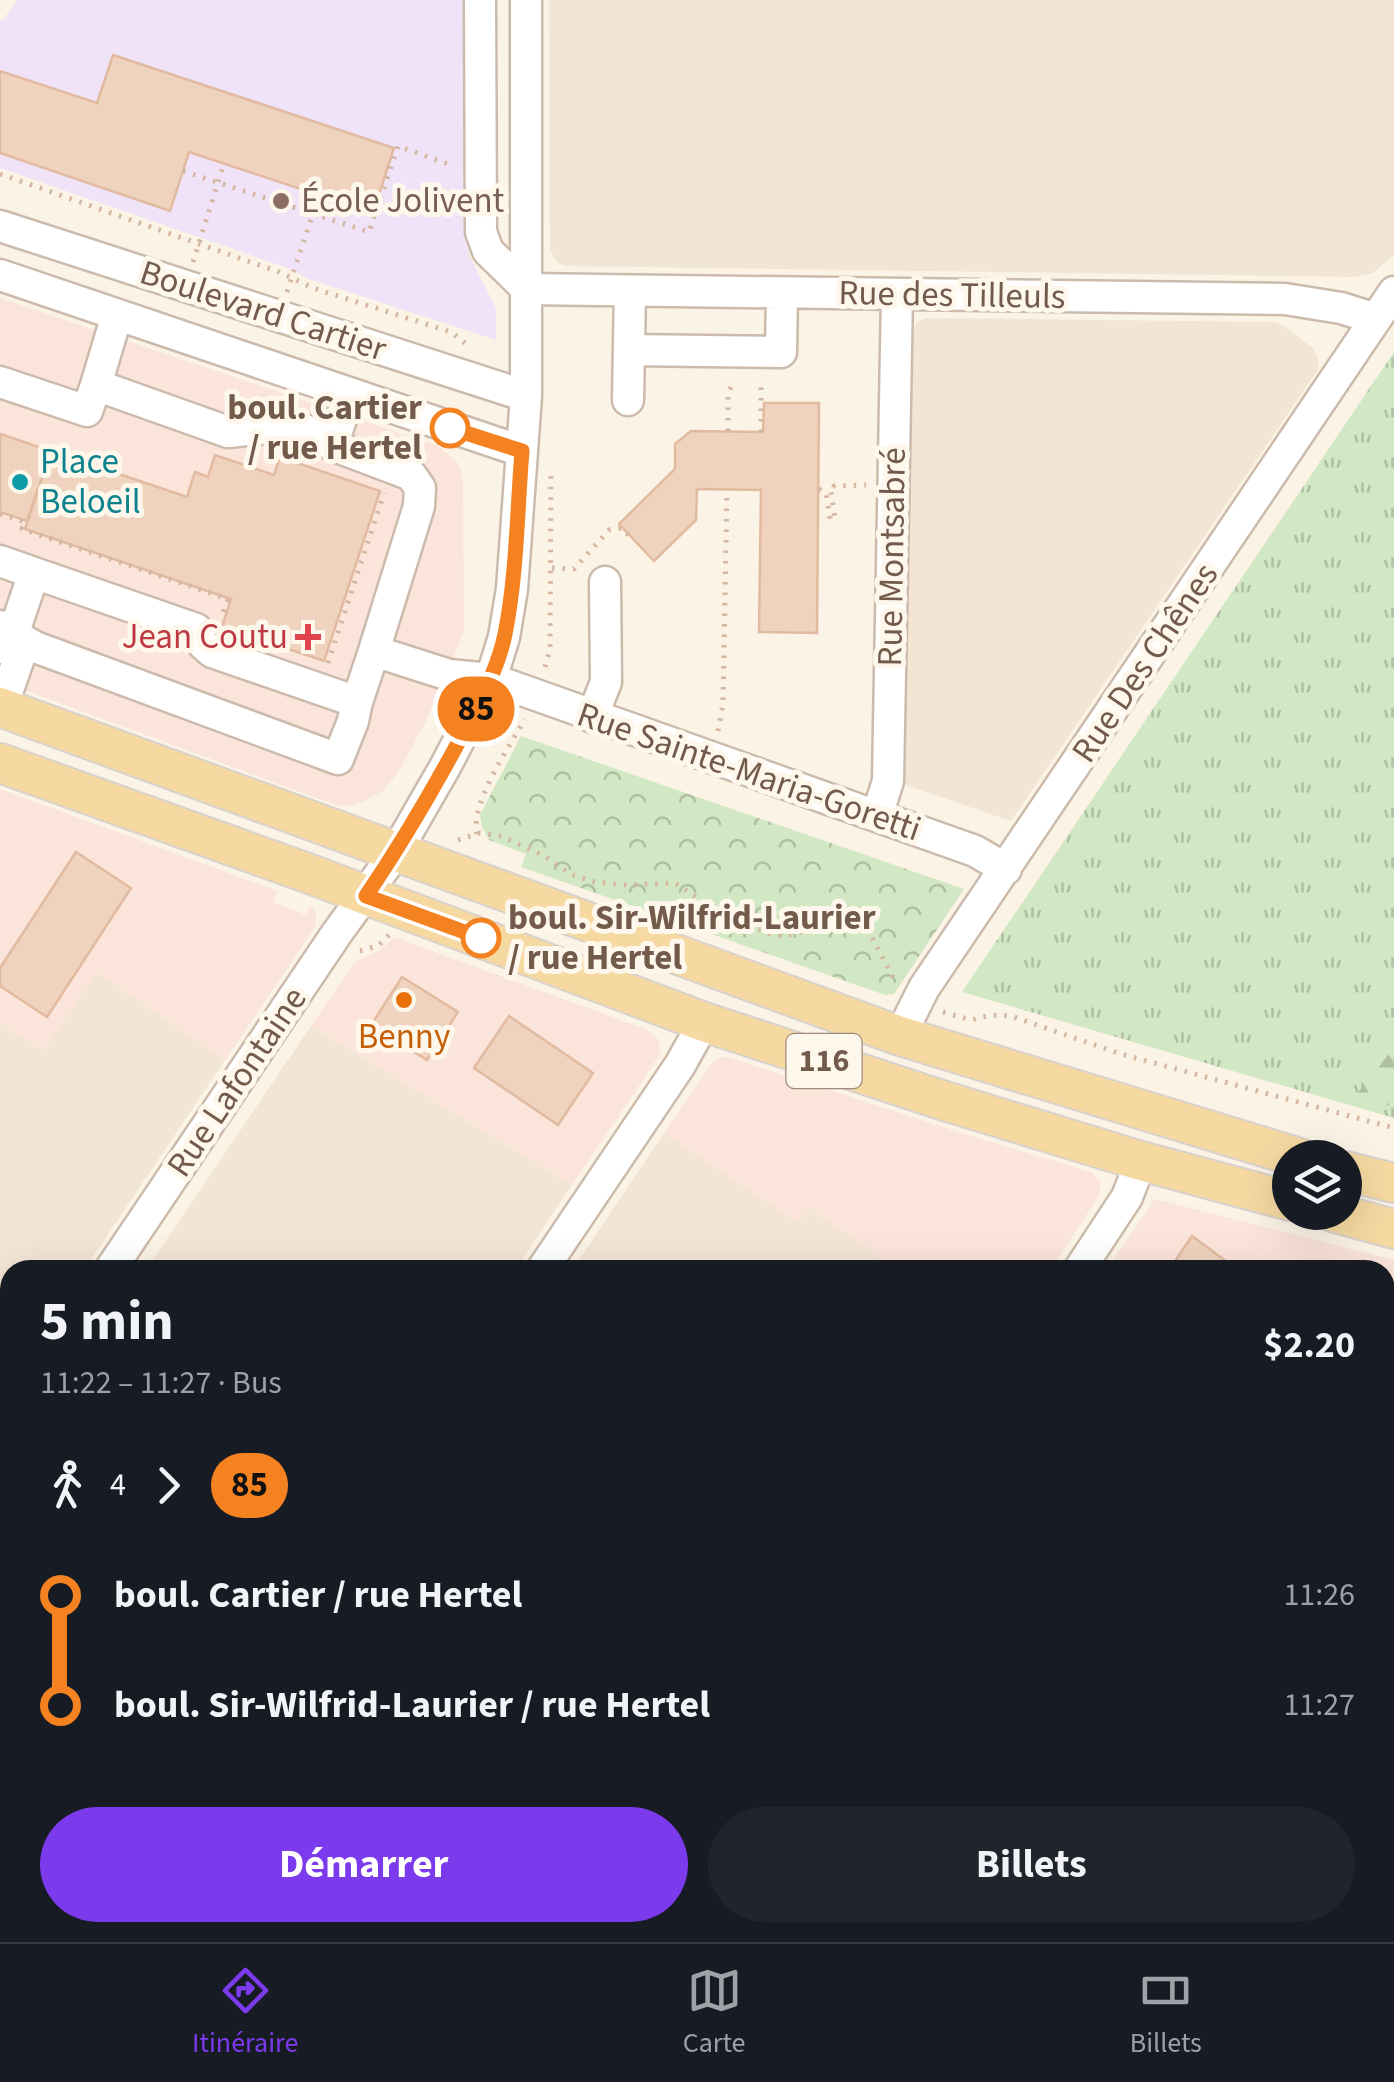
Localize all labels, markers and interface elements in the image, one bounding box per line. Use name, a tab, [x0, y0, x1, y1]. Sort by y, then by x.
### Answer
place label: École Jolivent	[301, 176, 505, 226]
marker: École Jolivent	[270, 190, 292, 212]
street label: Boulevard Cartier	[133, 248, 393, 375]
street label: Rue des Tilleuls	[838, 268, 1066, 322]
place label: boul. Cartier / rue Hertel	[227, 383, 422, 473]
marker: boul. Cartier / rue Hertel	[431, 409, 469, 447]
place label: Place Beloeil	[40, 437, 141, 527]
street label: Rue Montsabré	[865, 447, 919, 667]
marker: Place Beloeil	[9, 471, 31, 493]
street label: Rue Des Chênes	[1060, 553, 1230, 773]
place label: Jean Coutu	[122, 612, 288, 662]
marker: Jean Coutu	[297, 626, 319, 648]
line badge: 85	[431, 676, 521, 742]
text: 85	[458, 684, 494, 734]
street label: Rue Sainte-Maria-Goretti	[570, 690, 928, 854]
place label: boul. Sir-Wilfrid-Laurier / rue Hertel	[508, 893, 876, 983]
marker: boul. Sir-Wilfrid-Laurier / rue Hertel	[462, 919, 500, 957]
street label: Rue Lafontaine	[155, 977, 319, 1187]
marker: Benny	[393, 989, 415, 1011]
place label: Benny	[358, 1012, 450, 1062]
road number: 116	[786, 1034, 862, 1088]
map controls	[1272, 1140, 1362, 1230]
button: layers	[1272, 1140, 1362, 1230]
text: 5 min	[40, 1283, 174, 1361]
text: $2.20	[1263, 1318, 1355, 1372]
text: 11:22 – 11:27 · Bus	[40, 1360, 282, 1406]
icon: walk	[40, 1458, 95, 1513]
icon: forward	[141, 1458, 196, 1513]
text: 85	[231, 1460, 268, 1510]
text: 4	[110, 1462, 126, 1508]
text: boul. Cartier / rue Hertel	[114, 1568, 522, 1622]
text: 11:26	[1283, 1572, 1355, 1618]
text: boul. Sir-Wilfrid-Laurier / rue Hertel	[114, 1678, 710, 1732]
text: 11:27	[1283, 1682, 1355, 1728]
button: Démarrer	[40, 1807, 688, 1922]
button: Billets	[708, 1807, 1355, 1922]
tab: Itinéraire	[192, 1963, 298, 2063]
tab: Carte	[683, 1963, 745, 2063]
tab: Billets	[1130, 1963, 1202, 2063]

